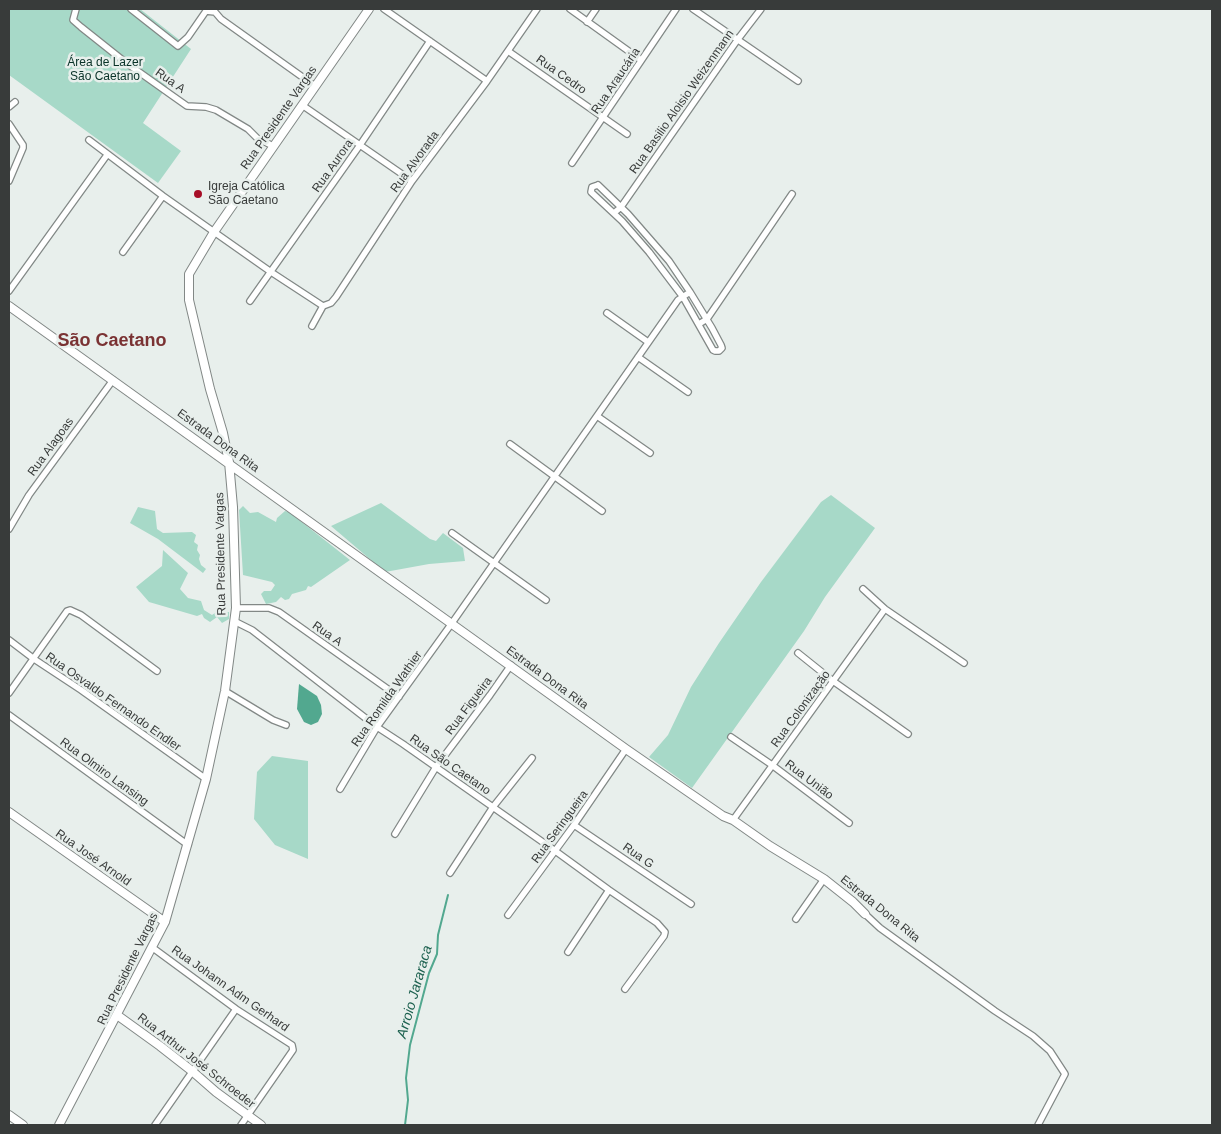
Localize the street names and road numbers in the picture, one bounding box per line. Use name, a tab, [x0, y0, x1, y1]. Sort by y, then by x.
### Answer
street label: Rua Basilio Aloisio Weizenmann	[627, 27, 737, 177]
street label: Rua Araucária	[589, 45, 643, 117]
street label: Rua Cedro	[533, 52, 589, 98]
street label: Rua Presidente Vargas	[238, 63, 320, 173]
street label: Rua A	[152, 66, 188, 96]
street label: Rua Alvorada	[388, 128, 442, 196]
street label: Rua Aurora	[310, 137, 356, 195]
street label: Estrada Dona Rita	[174, 406, 262, 476]
street label: Rua Alagoas	[25, 415, 77, 479]
street label: Rua Presidente Vargas	[213, 492, 229, 616]
street label: Rua A	[309, 619, 345, 649]
street label: Estrada Dona Rita	[503, 643, 591, 713]
street label: Rua Romilda Wathier	[349, 648, 425, 750]
street label: Rua Osvaldo Fernando Endler	[42, 650, 184, 754]
street label: Rua Colonização	[768, 668, 834, 750]
street label: Rua Figueira	[443, 674, 495, 738]
street label: Rua São Caetano	[407, 732, 493, 798]
street label: Rua Olmiro Lansing	[57, 735, 151, 809]
street label: Rua União	[782, 757, 836, 803]
street label: Rua Seringueira	[529, 788, 591, 866]
street label: Rua José Arnold	[53, 827, 133, 889]
street label: Rua G	[620, 840, 656, 872]
street label: Estrada Dona Rita	[837, 873, 923, 945]
street label: Rua Presidente Vargas	[95, 910, 161, 1028]
street label: Rua Johann Adm Gerhard	[168, 943, 292, 1035]
street label: Rua Arthur José Schroeder	[134, 1011, 258, 1111]

